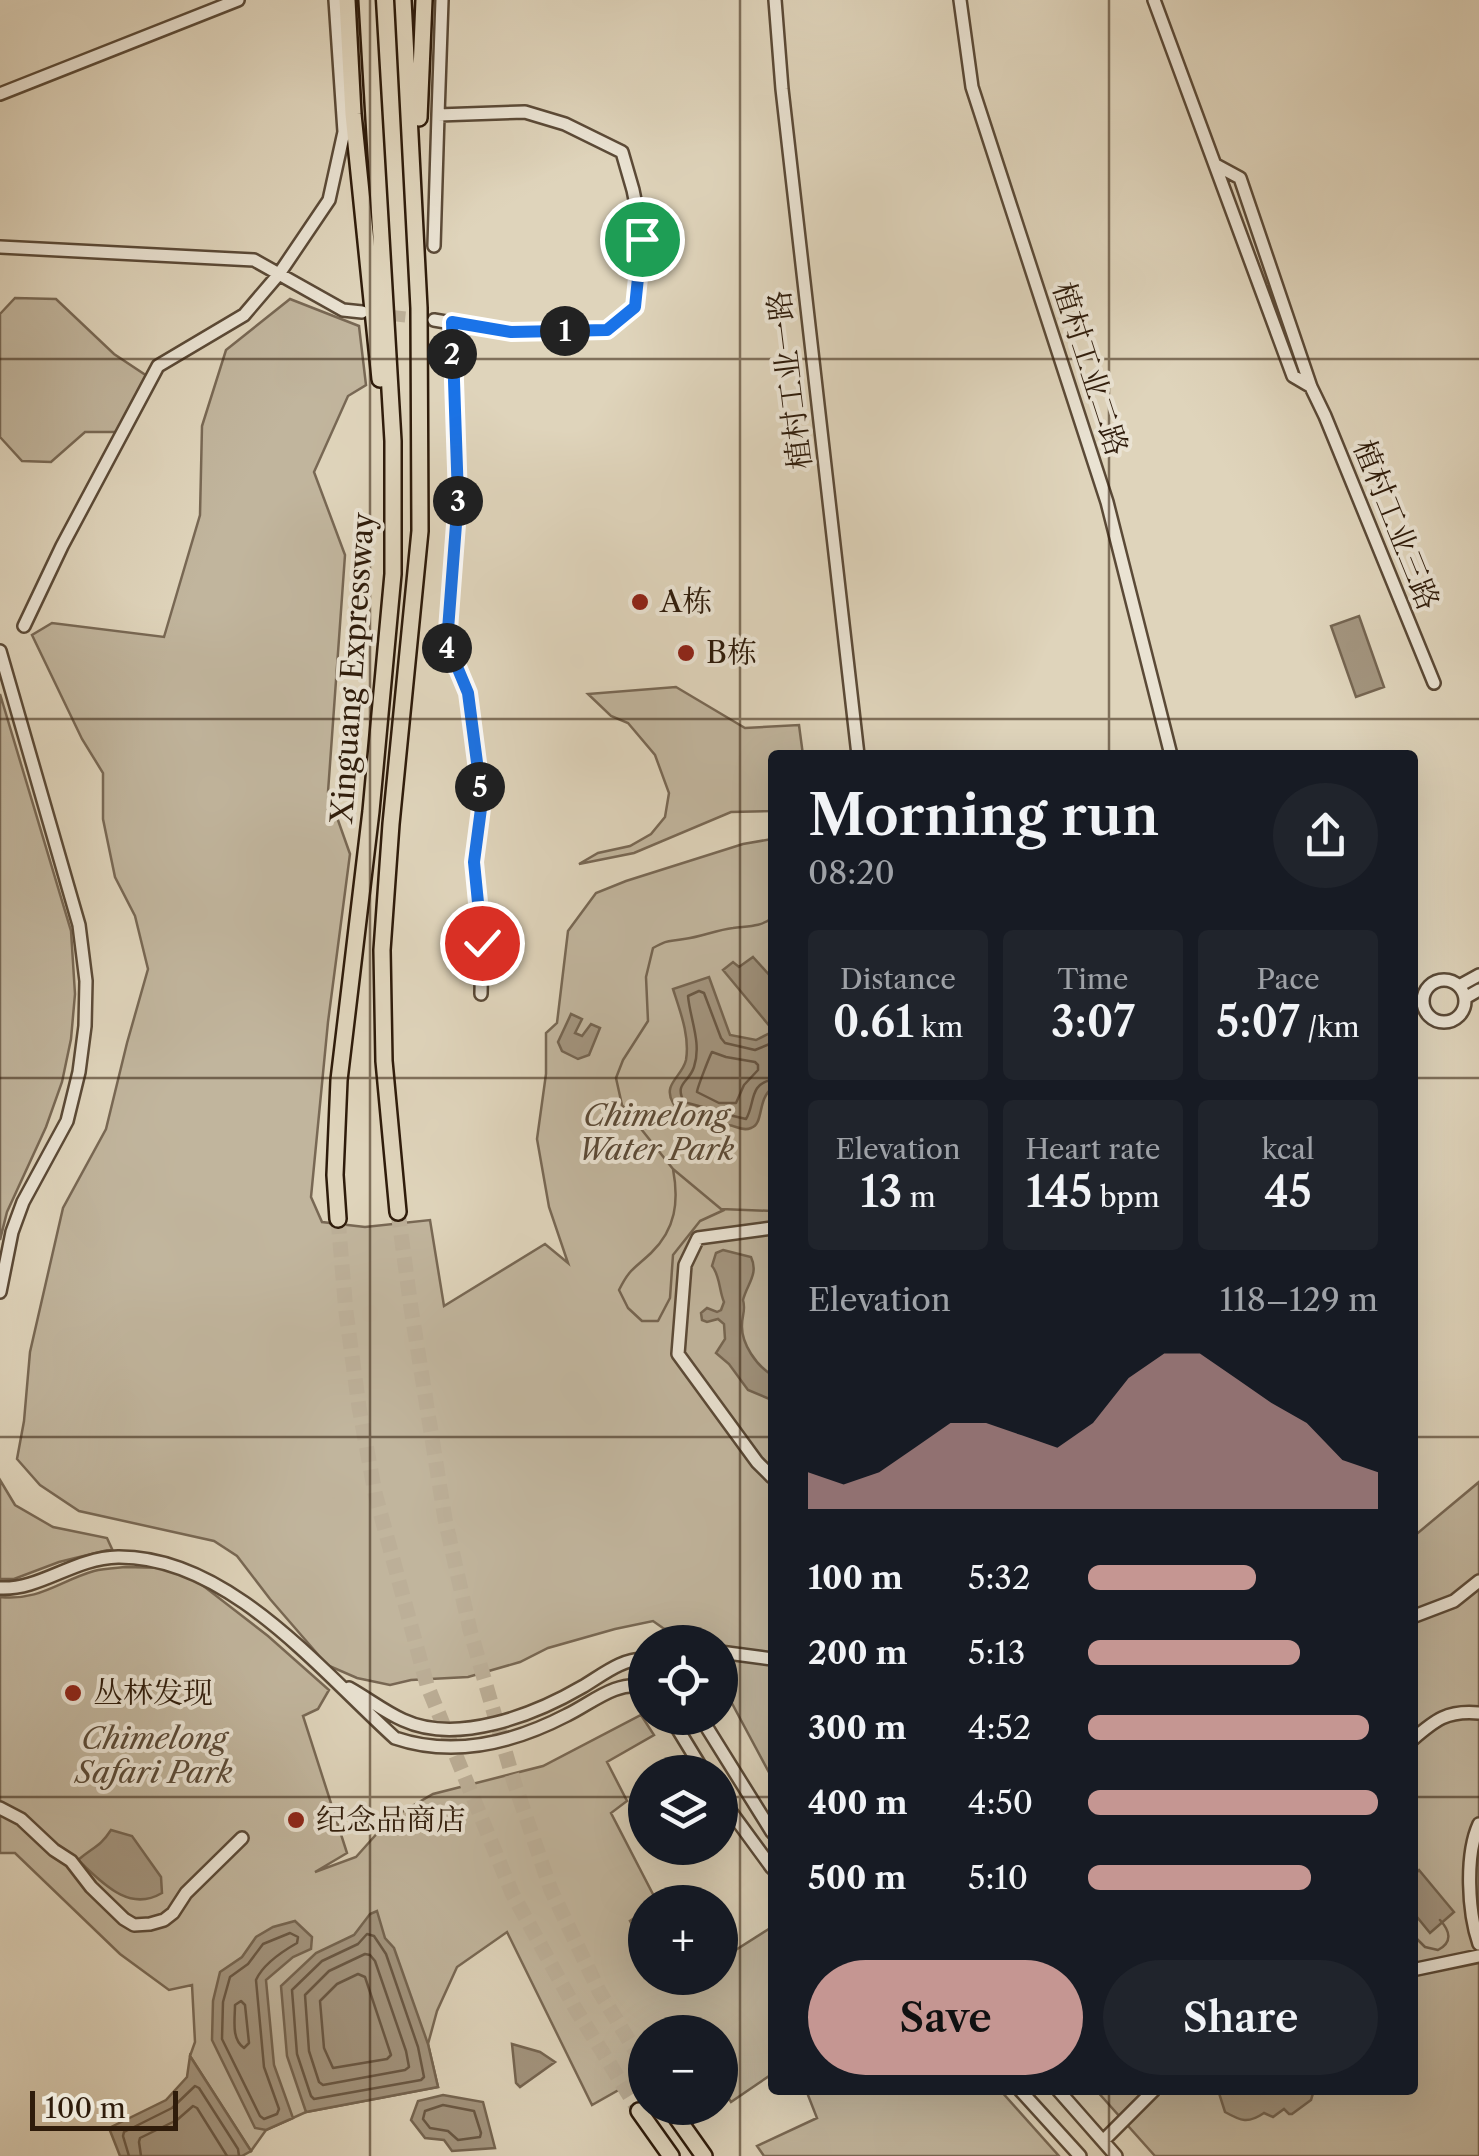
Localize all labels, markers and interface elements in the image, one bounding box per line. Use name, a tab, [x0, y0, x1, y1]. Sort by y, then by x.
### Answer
pin	[600, 197, 685, 282]
icon: arrive	[615, 212, 670, 267]
street label: 植村工业二路	[1045, 278, 1136, 460]
street label: 植村工业一路	[760, 288, 819, 472]
pin: 1	[540, 306, 590, 356]
text: 1	[559, 314, 571, 348]
pin: 2	[427, 329, 477, 379]
text: 2	[444, 337, 460, 371]
street label: 植村工业三路	[1346, 434, 1447, 615]
pin: 3	[433, 476, 483, 526]
text: 3	[450, 484, 466, 518]
street label: Xinguang Expressway	[323, 511, 382, 826]
place label: A栋	[659, 583, 712, 620]
marker: A栋	[629, 591, 651, 613]
pin: 4	[422, 623, 472, 673]
text: 4	[439, 631, 455, 665]
place label: B栋	[706, 634, 757, 671]
marker: B栋	[675, 642, 697, 664]
pin: 5	[455, 762, 505, 812]
text: 5	[472, 770, 488, 804]
text: Morning run	[808, 782, 1159, 849]
button: share	[1273, 783, 1378, 888]
text: 08:20	[808, 853, 895, 892]
pin	[440, 901, 525, 986]
icon: check	[455, 916, 510, 971]
text: Distance	[840, 962, 956, 996]
text: Time	[1058, 962, 1128, 996]
text: Pace	[1256, 962, 1320, 996]
text: 0.61	[833, 996, 914, 1048]
text: 3:07	[1051, 996, 1135, 1048]
text: 5:07	[1216, 996, 1300, 1048]
text: km	[914, 1010, 963, 1044]
text: /km	[1300, 1010, 1360, 1044]
park label: Chimelong Water Park	[578, 1097, 735, 1168]
text: Elevation	[835, 1132, 961, 1166]
text: Heart rate	[1026, 1132, 1160, 1166]
text: kcal	[1262, 1132, 1314, 1166]
text: 13	[860, 1166, 902, 1218]
text: 145	[1026, 1166, 1092, 1218]
text: 45	[1264, 1166, 1312, 1218]
text: m	[902, 1180, 936, 1214]
text: bpm	[1092, 1180, 1160, 1214]
text: Elevation	[808, 1280, 951, 1319]
text: 118–129 m	[1220, 1280, 1378, 1319]
text: 100 m	[808, 1558, 903, 1597]
text: 5:32	[968, 1558, 1030, 1597]
map controls	[628, 1625, 738, 2125]
button: locate	[628, 1625, 738, 1735]
text: 200 m	[808, 1633, 908, 1672]
text: 5:13	[968, 1633, 1025, 1672]
place label: 丛林发现	[93, 1674, 213, 1711]
marker: 丛林发现	[62, 1682, 84, 1704]
text: 300 m	[808, 1708, 907, 1747]
text: 4:52	[968, 1708, 1031, 1747]
park label: Chimelong Safari Park	[73, 1720, 233, 1791]
button: layers	[628, 1755, 738, 1865]
text: 400 m	[808, 1783, 908, 1822]
text: 4:50	[968, 1783, 1033, 1822]
place label: 纪念品商店	[316, 1801, 466, 1838]
marker: 纪念品商店	[285, 1809, 307, 1831]
text: 500 m	[808, 1858, 906, 1897]
text: 5:10	[968, 1858, 1028, 1897]
button: +	[628, 1885, 738, 1995]
button: Save	[808, 1960, 1083, 2075]
button: Share	[1103, 1960, 1378, 2075]
button: −	[628, 2015, 738, 2125]
scale bar	[30, 2086, 178, 2130]
text: 100 m	[45, 2091, 126, 2125]

